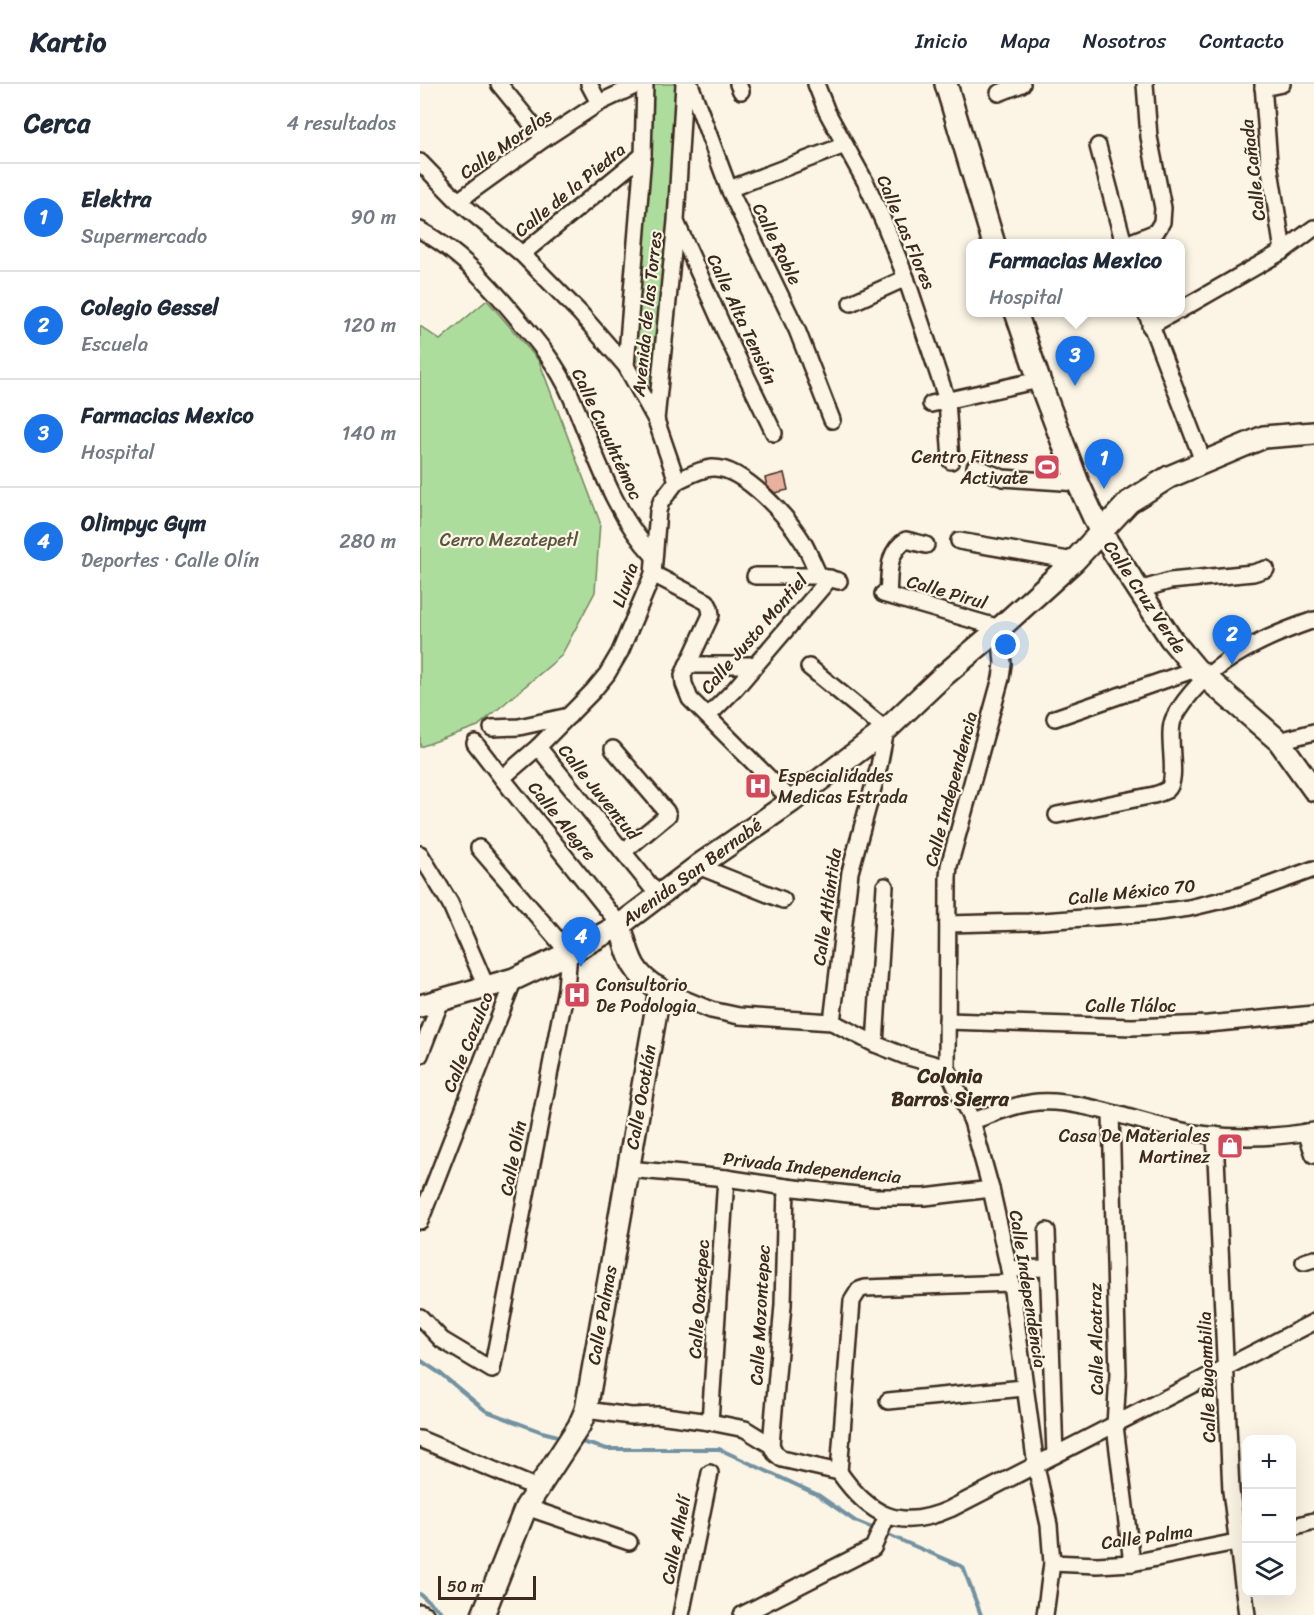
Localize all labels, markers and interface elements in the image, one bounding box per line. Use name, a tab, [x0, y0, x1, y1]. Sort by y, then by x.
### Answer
text: Kartio	[30, 17, 106, 66]
text: Inicio	[915, 22, 967, 60]
text: Mapa	[1000, 22, 1050, 60]
text: Nosotros	[1083, 22, 1166, 60]
text: Contacto	[1199, 22, 1284, 60]
text: Cerca	[24, 100, 90, 146]
street label: Calle Morelos	[453, 100, 560, 188]
text: 4 resultados	[287, 106, 396, 141]
street label: Calle Cañada	[1231, 116, 1275, 223]
street label: Calle de la Piedra	[507, 135, 633, 245]
street label: Calle Las Flores	[867, 170, 945, 295]
text: Elektra	[81, 180, 151, 219]
street label: Calle Roble	[743, 197, 811, 291]
text: 1	[39, 200, 48, 235]
text: 90 m	[351, 200, 396, 235]
text: Supermercado	[81, 219, 207, 254]
street label: Avenida de las Torres	[622, 229, 672, 399]
popup	[966, 239, 1185, 317]
text: Farmacias Mexico	[989, 241, 1162, 280]
street label: Calle Alta Tensión	[698, 248, 787, 390]
text: Hospital	[989, 280, 1063, 315]
text: Colegio Gessel	[81, 288, 219, 327]
text: 2	[38, 308, 49, 343]
text: 120 m	[343, 308, 396, 343]
text: Escuela	[81, 327, 148, 362]
pin: 3	[1056, 336, 1094, 386]
street label: Calle Cuauhtémoc	[562, 363, 652, 505]
text: Farmacias Mexico	[81, 396, 254, 435]
text: 3	[38, 416, 49, 451]
text: 140 m	[342, 416, 396, 451]
text: Hospital	[81, 435, 154, 470]
pin: 1	[1084, 440, 1124, 489]
place label: Centro Fitness Activate	[911, 441, 1029, 494]
sports icon: Centro Fitness Activate	[1032, 452, 1062, 482]
text: Olimpyc Gym	[81, 504, 206, 543]
text: 4	[37, 524, 50, 559]
text: 280 m	[339, 524, 396, 559]
park label: Cerro Mezatepetl	[440, 524, 579, 556]
street label: Calle Cruz Verde	[1095, 533, 1195, 661]
text: Deportes · Calle Olín	[81, 543, 259, 578]
street label: Lluvia	[602, 558, 648, 612]
street label: Calle Pirul	[903, 565, 992, 619]
street label: Calle Justo Montiel	[692, 566, 816, 702]
pin: 2	[1212, 616, 1252, 665]
your location	[991, 630, 1020, 659]
street label: Calle Independencia	[915, 708, 987, 870]
street label: Calle Juventud	[550, 737, 649, 849]
place label: Especialidades Medicas Estrada	[778, 760, 909, 813]
hospital icon: Especialidades Medicas Estrada	[743, 771, 773, 801]
street label: Calle Alegre	[519, 774, 605, 868]
street label: Avenida San Bernabé	[614, 810, 769, 935]
street label: Calle Atlántida	[803, 845, 851, 968]
street label: Calle México 70	[1067, 869, 1197, 915]
pin: 4	[562, 918, 600, 967]
place label: Consultorio De Podologia	[596, 969, 696, 1022]
hospital icon: Consultorio De Podologia	[562, 980, 592, 1010]
street label: Calle Cazulco	[433, 987, 503, 1097]
street label: Calle Tláloc	[1085, 990, 1177, 1022]
street label: Calle Ocotlán	[616, 1042, 666, 1152]
district label: Colonia Barros Sierra	[891, 1059, 1010, 1117]
street label: Calle Olín	[490, 1117, 536, 1198]
place label: Casa De Materiales Martinez	[1059, 1120, 1211, 1173]
shop icon: Casa De Materiales Martinez	[1215, 1131, 1245, 1161]
street label: Privada Independencia	[721, 1143, 904, 1193]
street label: Calle Independencia	[1000, 1208, 1056, 1370]
street label: Calle Oaxtepec	[679, 1238, 719, 1360]
street label: Calle Mozontepec	[740, 1244, 780, 1386]
street label: Calle Palmas	[578, 1262, 627, 1367]
street label: Calle Alcatraz	[1079, 1282, 1113, 1395]
street label: Calle Bugambilia	[1189, 1311, 1225, 1443]
map controls	[1242, 1435, 1296, 1597]
button: +	[1242, 1435, 1296, 1489]
button: −	[1242, 1489, 1296, 1543]
street label: Calle Alhelí	[652, 1491, 701, 1587]
street label: Calle Palma	[1099, 1515, 1195, 1559]
button: layers	[1242, 1543, 1296, 1597]
text: 50 m	[447, 1572, 483, 1601]
scale bar	[438, 1573, 536, 1600]

